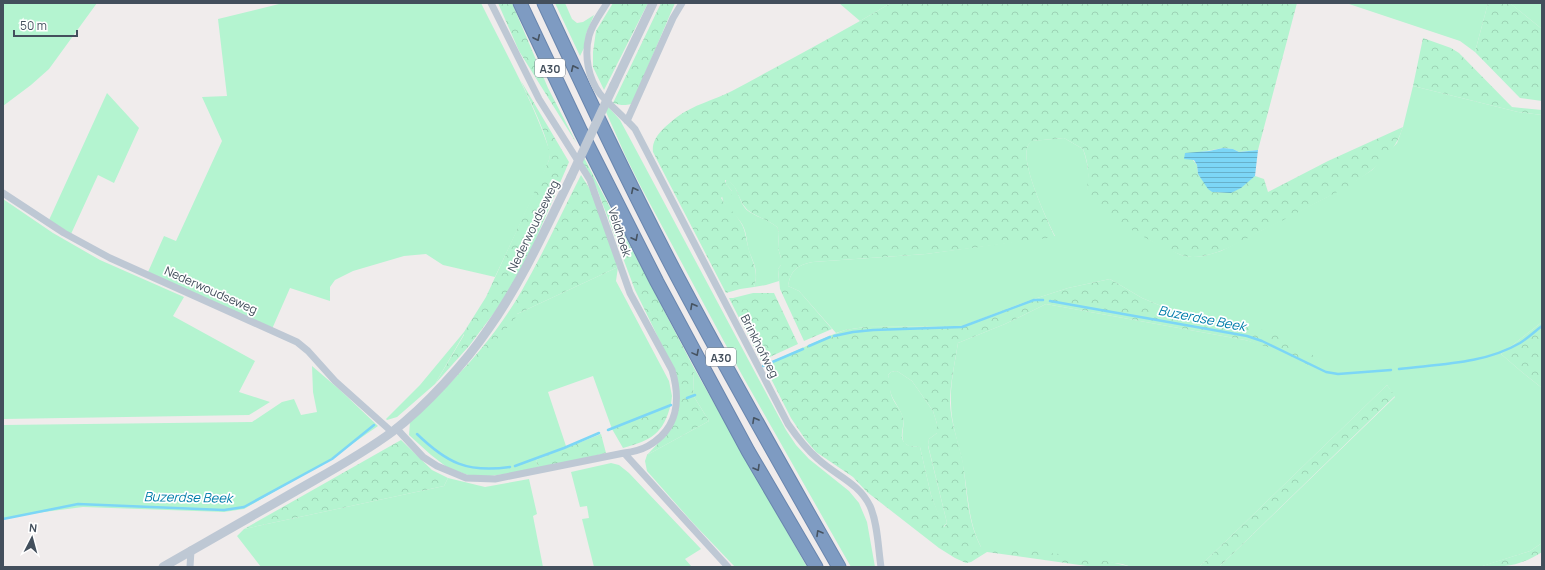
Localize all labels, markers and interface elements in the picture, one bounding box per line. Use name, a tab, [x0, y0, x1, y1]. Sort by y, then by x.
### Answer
scale bar	[14, 12, 77, 38]
text: 50 m	[20, 17, 47, 34]
one-way arrow	[532, 34, 540, 42]
road number: A30	[535, 59, 565, 77]
one-way arrow	[571, 65, 579, 72]
street label: Nederwoudseweg	[503, 177, 563, 275]
one-way arrow	[631, 187, 639, 194]
street label: Veldhoek	[604, 205, 636, 260]
one-way arrow	[630, 234, 638, 241]
street label: Nederwoudseweg	[162, 262, 260, 318]
water label: Buzerdse Beek	[1157, 301, 1250, 336]
one-way arrow	[690, 303, 698, 310]
street label: Brinkhofweg	[737, 311, 783, 381]
road number: A30	[706, 348, 736, 366]
one-way arrow	[691, 349, 698, 356]
one-way arrow	[753, 417, 760, 424]
one-way arrow	[753, 464, 760, 471]
water label: Buzerdse Beek	[144, 487, 235, 507]
north arrow	[12, 518, 52, 558]
text: N	[28, 520, 38, 535]
one-way arrow	[817, 530, 824, 537]

